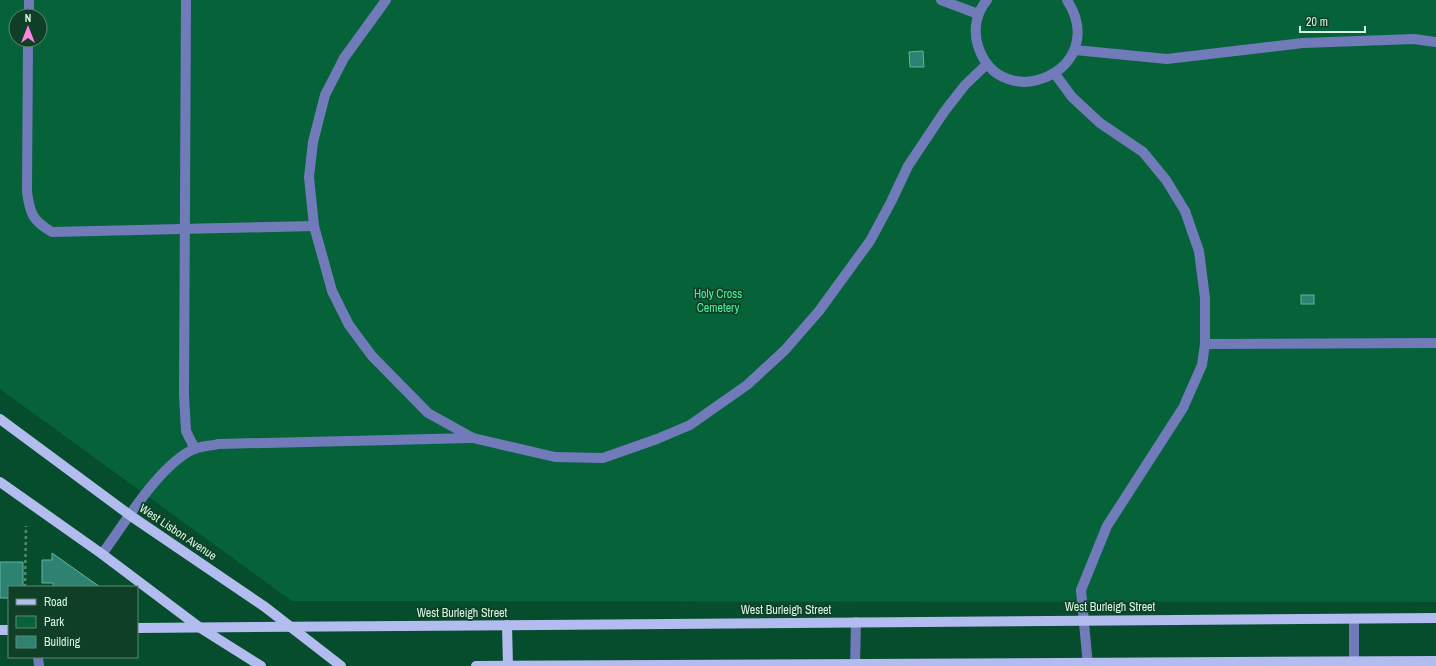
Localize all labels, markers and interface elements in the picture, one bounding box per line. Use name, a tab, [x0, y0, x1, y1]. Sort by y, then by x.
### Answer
north arrow	[8, 8, 48, 48]
scale bar	[1300, 8, 1365, 34]
text: N	[25, 11, 31, 25]
text: 20 m	[1306, 14, 1328, 30]
park label: Holy Cross Cemetery	[694, 286, 742, 316]
street label: West Lisbon Avenue	[136, 500, 220, 564]
legend	[8, 586, 138, 658]
text: Road	[44, 594, 68, 610]
street label: West Burleigh Street	[1065, 599, 1156, 615]
street label: West Burleigh Street	[741, 602, 832, 618]
street label: West Burleigh Street	[417, 605, 508, 621]
text: Park	[44, 614, 64, 630]
text: Building	[44, 634, 81, 650]

